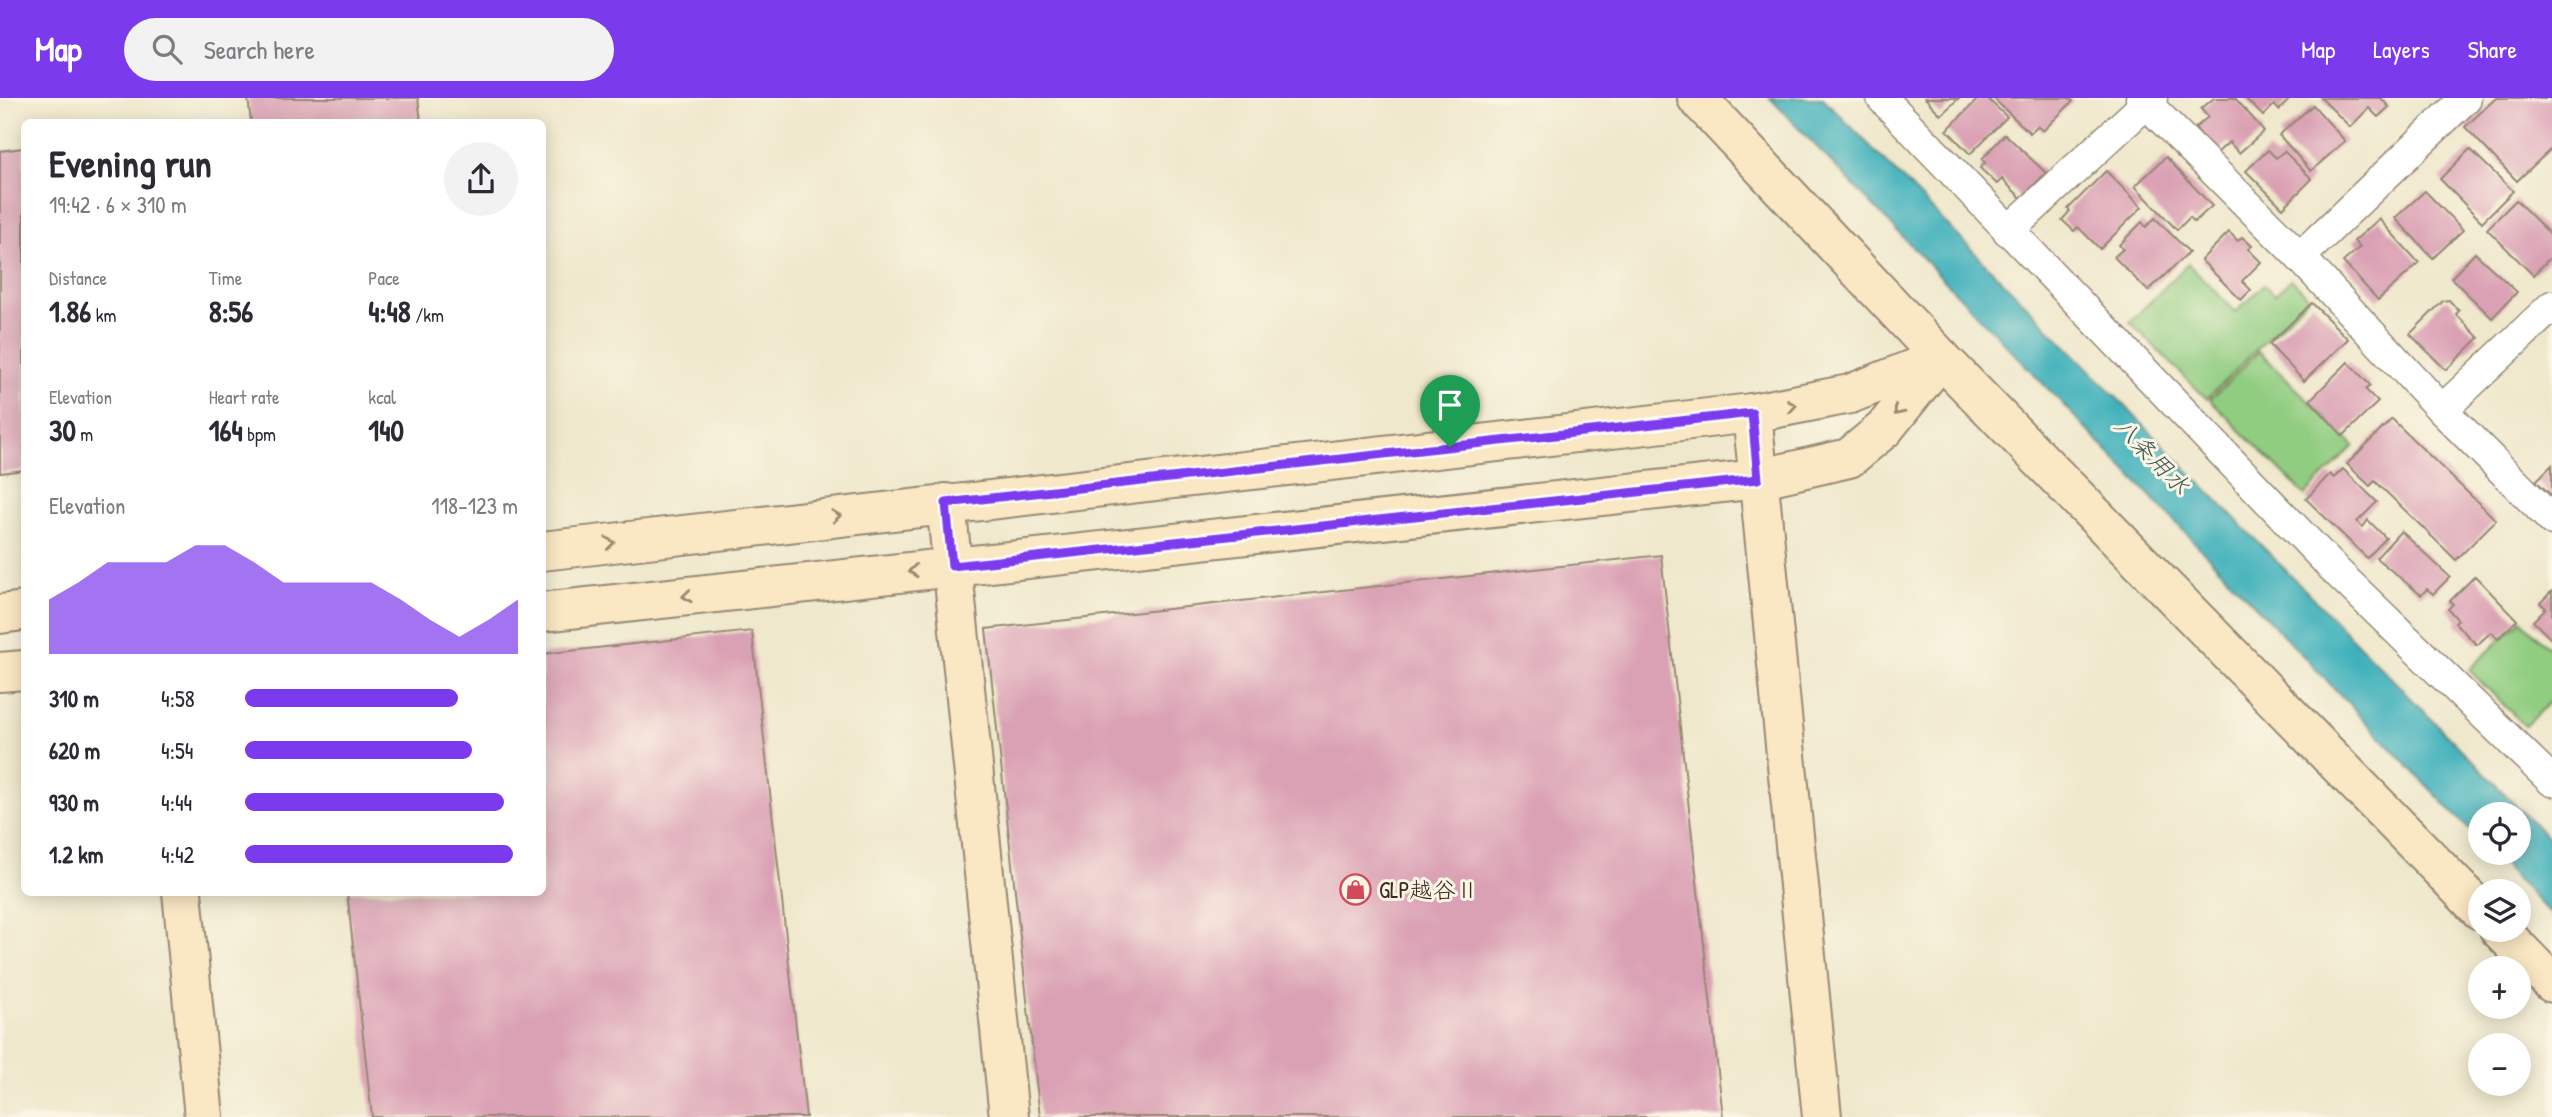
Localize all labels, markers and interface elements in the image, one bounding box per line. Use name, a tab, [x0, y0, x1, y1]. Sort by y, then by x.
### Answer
search box	[124, 18, 614, 81]
text: Map	[35, 27, 82, 71]
icon: search	[148, 30, 186, 68]
text: Search here	[204, 32, 315, 67]
text: Map	[2301, 33, 2335, 65]
text: Layers	[2373, 33, 2430, 65]
text: Share	[2468, 33, 2517, 65]
text: Evening run	[49, 137, 212, 189]
button: share	[444, 142, 518, 216]
text: 19:42 · 6 × 310 m	[49, 189, 187, 220]
text: Distance	[49, 265, 107, 291]
text: Time	[209, 265, 242, 291]
text: Pace	[368, 265, 400, 291]
text: 1.86	[49, 291, 91, 331]
text: 8:56	[209, 291, 253, 331]
text: 4:48	[368, 291, 411, 331]
text: km	[91, 302, 116, 328]
text: /km	[411, 302, 444, 328]
pin	[1420, 375, 1480, 447]
text: Elevation	[49, 384, 112, 410]
text: Heart rate	[209, 384, 280, 410]
text: kcal	[368, 384, 396, 410]
icon: arrive	[1431, 386, 1469, 424]
one-way arrow	[1786, 399, 1798, 414]
one-way arrow	[1894, 404, 1907, 416]
text: 30	[49, 410, 76, 450]
text: 164	[209, 410, 243, 450]
text: 140	[368, 410, 404, 450]
water label: 八条用水	[2108, 410, 2198, 501]
text: m	[76, 421, 93, 447]
text: bpm	[243, 421, 276, 447]
text: Elevation	[49, 490, 125, 521]
text: 118–123 m	[431, 490, 518, 521]
one-way arrow	[830, 509, 842, 524]
one-way arrow	[605, 536, 616, 551]
one-way arrow	[907, 563, 919, 578]
one-way arrow	[681, 588, 692, 603]
text: 310 m	[49, 683, 99, 714]
text: 4:58	[161, 683, 195, 714]
text: 620 m	[49, 735, 100, 766]
text: 4:54	[161, 735, 193, 766]
text: 930 m	[49, 787, 99, 818]
text: 4:44	[161, 787, 192, 818]
map controls	[2468, 802, 2531, 1096]
button: locate	[2468, 802, 2531, 865]
text: 1.2 km	[49, 839, 104, 870]
text: 4:42	[161, 839, 194, 870]
shop icon: GLP越谷Ⅱ	[1339, 873, 1373, 907]
place label: GLP越谷Ⅱ	[1379, 874, 1479, 905]
button: layers	[2468, 879, 2531, 942]
button: +	[2468, 956, 2531, 1019]
button: −	[2468, 1033, 2531, 1096]

